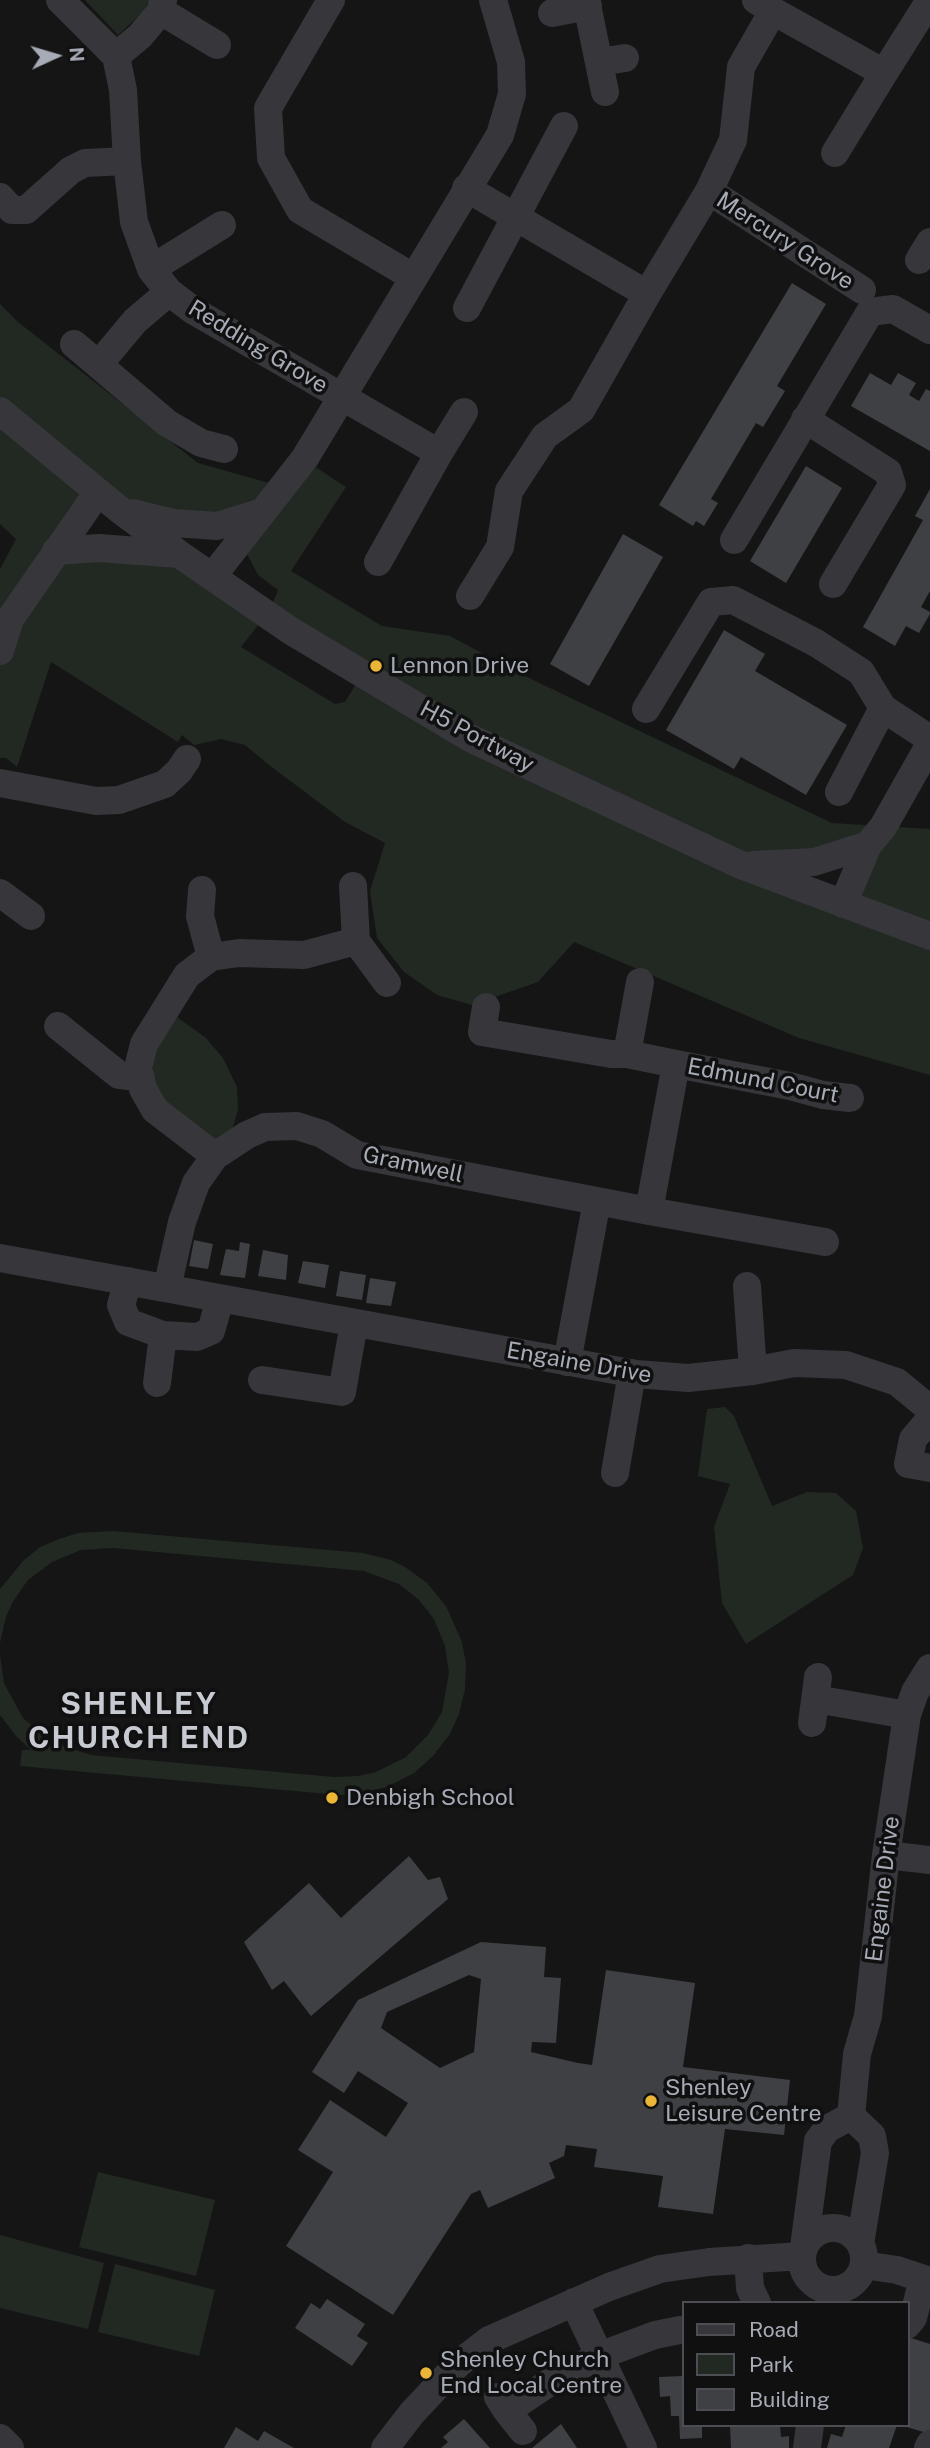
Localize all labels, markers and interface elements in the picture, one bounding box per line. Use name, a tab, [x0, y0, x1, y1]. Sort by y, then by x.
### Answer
north arrow	[21, 21, 91, 91]
text: N	[65, 46, 88, 63]
street label: Mercury Grove	[711, 186, 859, 296]
street label: Redding Grove	[183, 295, 333, 399]
place label: Lennon Drive	[390, 652, 529, 680]
marker: Lennon Drive	[368, 658, 384, 674]
street label: H5 Portway	[415, 695, 539, 779]
street label: Edmund Court	[685, 1053, 841, 1109]
street label: Gramwell	[360, 1141, 466, 1189]
street label: Engaine Drive	[504, 1337, 654, 1389]
district label: SHENLEY CHURCH END	[29, 1687, 249, 1758]
place label: Denbigh School	[346, 1784, 515, 1812]
marker: Denbigh School	[324, 1790, 340, 1806]
street label: Engaine Drive	[860, 1815, 906, 1963]
place label: Shenley Leisure Centre	[665, 2074, 822, 2128]
marker: Shenley Leisure Centre	[643, 2093, 659, 2109]
legend	[682, 2301, 909, 2427]
text: Road	[749, 2317, 799, 2342]
place label: Shenley Church End Local Centre	[440, 2346, 622, 2400]
text: Park	[749, 2352, 794, 2377]
marker: Shenley Church End Local Centre	[418, 2365, 434, 2381]
text: Building	[749, 2387, 830, 2412]

